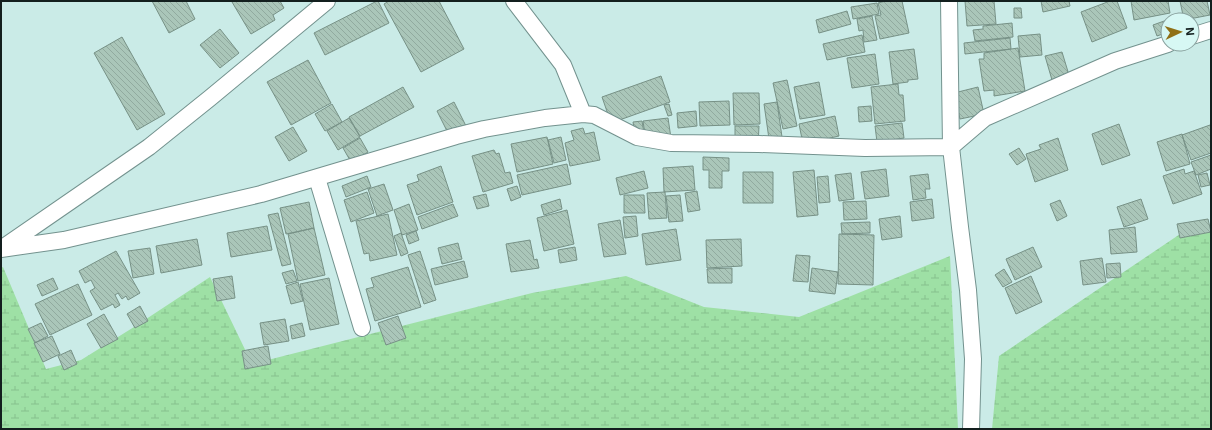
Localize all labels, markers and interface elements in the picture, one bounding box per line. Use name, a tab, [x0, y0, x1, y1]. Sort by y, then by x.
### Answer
north arrow	[1160, 12, 1200, 52]
text: N	[1183, 27, 1197, 36]

